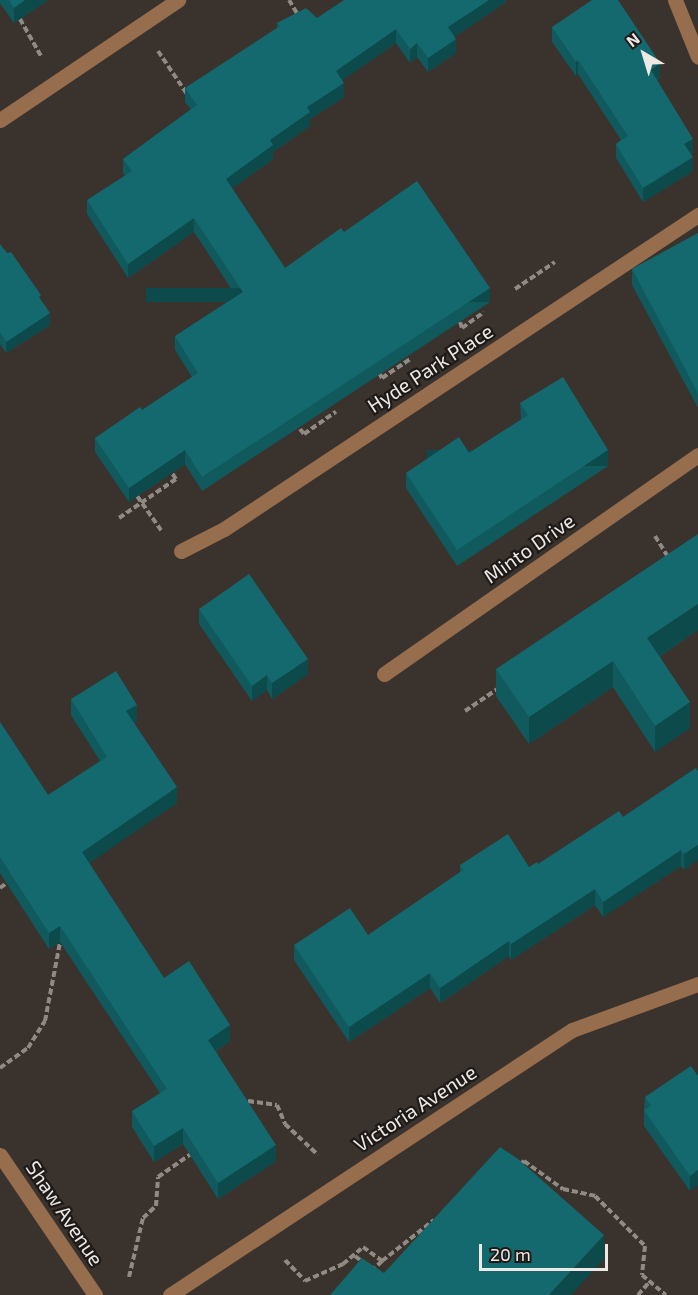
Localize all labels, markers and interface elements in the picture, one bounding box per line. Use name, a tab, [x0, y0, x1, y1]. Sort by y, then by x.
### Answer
north arrow	[614, 24, 674, 84]
text: N	[622, 28, 643, 50]
street label: Hyde Park Place	[363, 318, 497, 418]
street label: Minto Drive	[479, 508, 579, 588]
street label: Victoria Avenue	[349, 1059, 481, 1157]
street label: Shaw Avenue	[21, 1156, 109, 1270]
scale bar	[482, 1232, 611, 1270]
text: 20 m	[490, 1243, 531, 1265]

